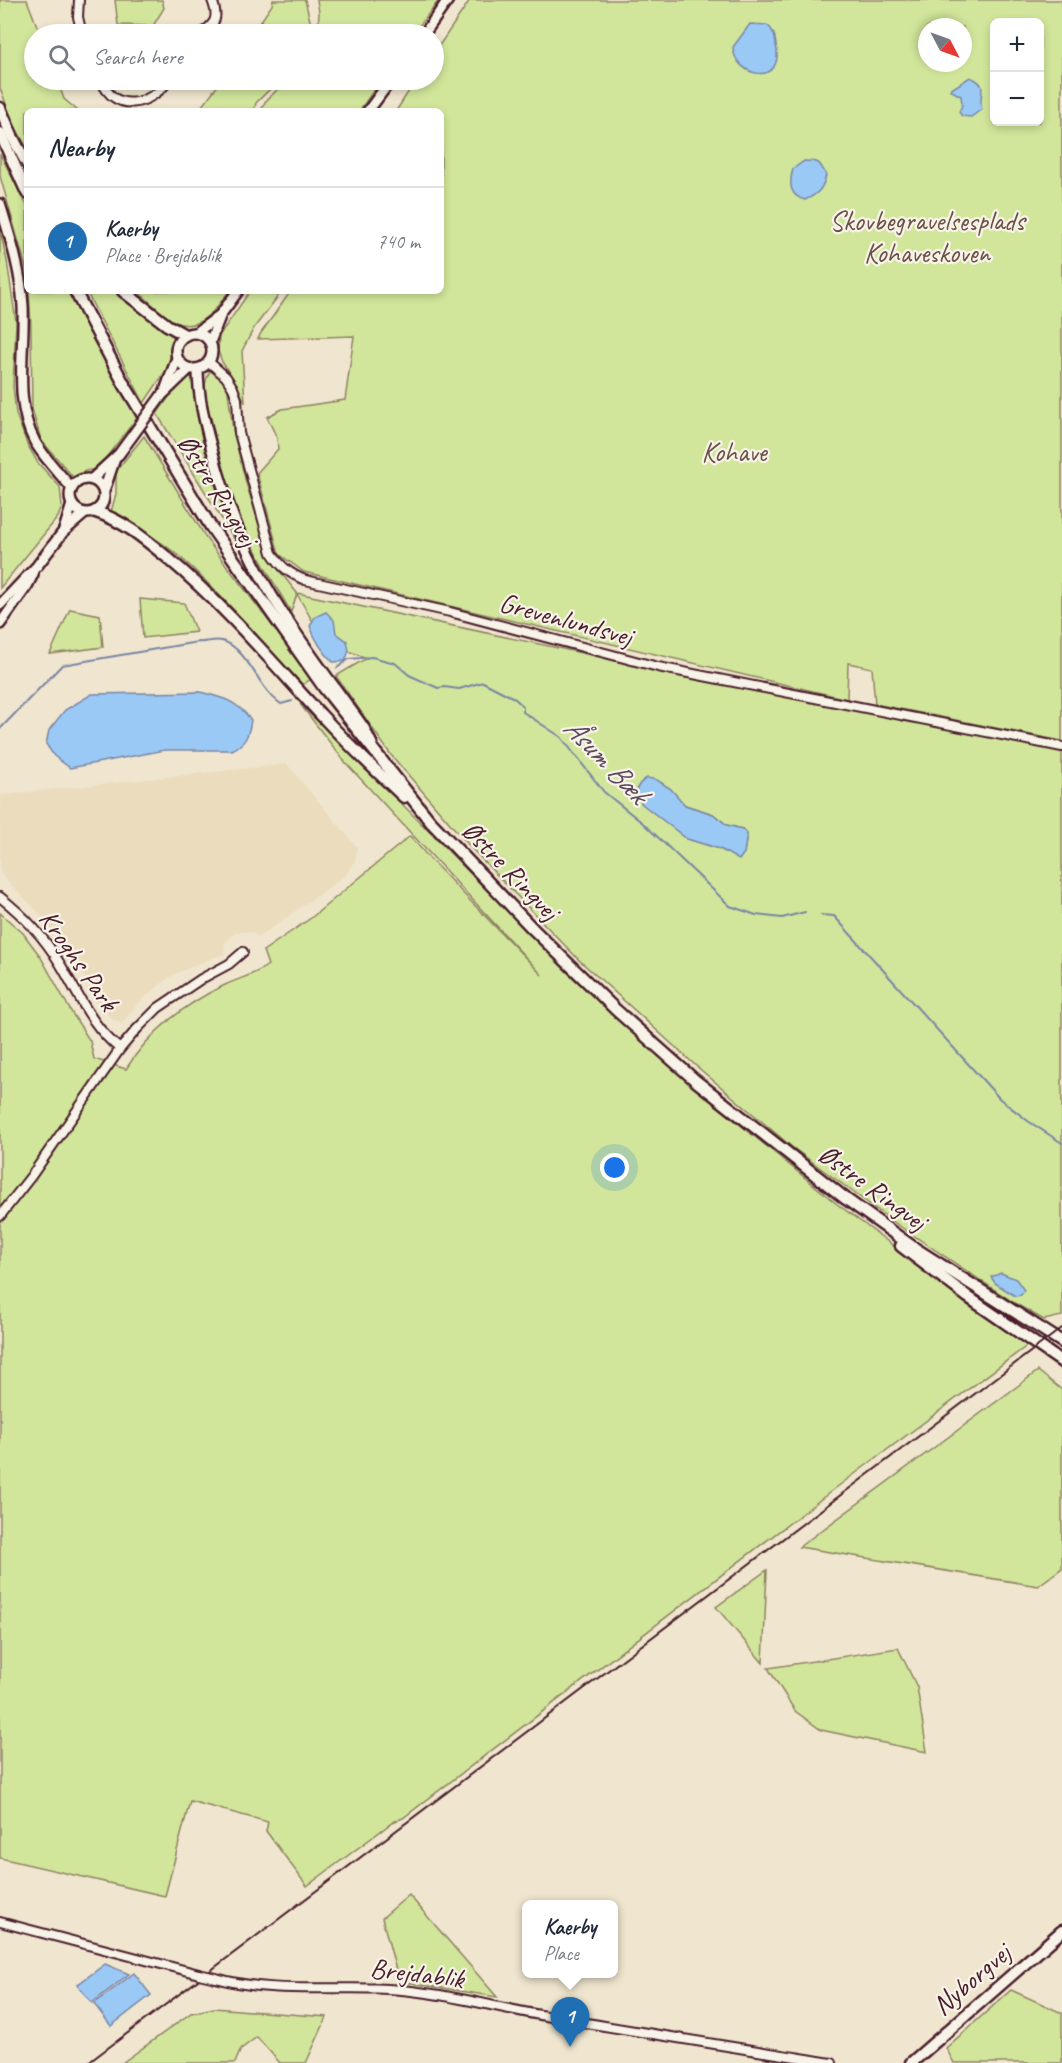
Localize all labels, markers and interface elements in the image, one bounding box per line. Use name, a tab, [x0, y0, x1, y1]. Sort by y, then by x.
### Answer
north arrow	[918, 18, 972, 72]
map controls	[990, 18, 1044, 126]
button: +	[990, 18, 1044, 72]
search box	[24, 24, 444, 90]
icon: search	[45, 41, 78, 74]
text: Search here	[93, 43, 183, 71]
button: −	[990, 72, 1044, 126]
text: Nearby	[48, 131, 113, 164]
park label: Skovbegravelsesplads Kohaveskoven	[829, 203, 1027, 270]
text: Kaerby	[105, 215, 158, 243]
text: 1	[63, 229, 72, 254]
text: 740 m	[377, 229, 420, 254]
text: Place · Brejdablik	[105, 243, 221, 268]
street label: Østre Ringvej	[170, 427, 268, 555]
park label: Kohave	[701, 434, 768, 469]
street label: Grevenlundsvej	[496, 584, 639, 654]
water label: Åsum Bæk	[556, 709, 660, 815]
street label: Østre Ringvej	[455, 813, 569, 930]
street label: Kroghs Park	[31, 902, 128, 1019]
street label: Østre Ringvej	[812, 1136, 937, 1240]
your location	[600, 1153, 629, 1182]
popup	[522, 1900, 618, 1978]
text: Kaerby	[544, 1913, 596, 1941]
street label: Nyborgvej	[925, 1933, 1020, 2023]
text: Place	[544, 1941, 579, 1966]
street label: Brejdablik	[368, 1950, 468, 1996]
pin: 1	[550, 1998, 590, 2047]

